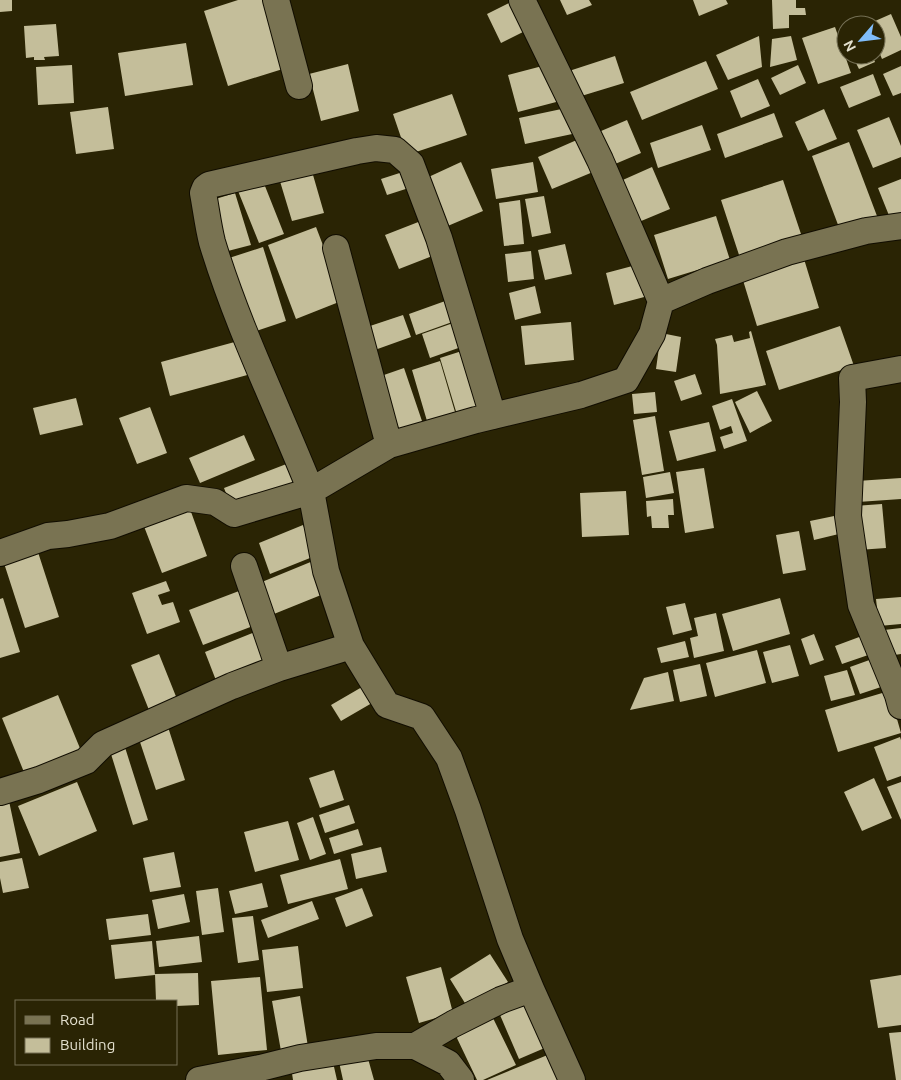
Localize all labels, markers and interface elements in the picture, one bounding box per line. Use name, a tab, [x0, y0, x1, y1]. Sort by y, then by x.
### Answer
north arrow	[836, 15, 886, 65]
text: N	[840, 38, 859, 54]
legend	[15, 1000, 178, 1065]
text: Road	[60, 1011, 95, 1028]
text: Building	[60, 1036, 115, 1053]

